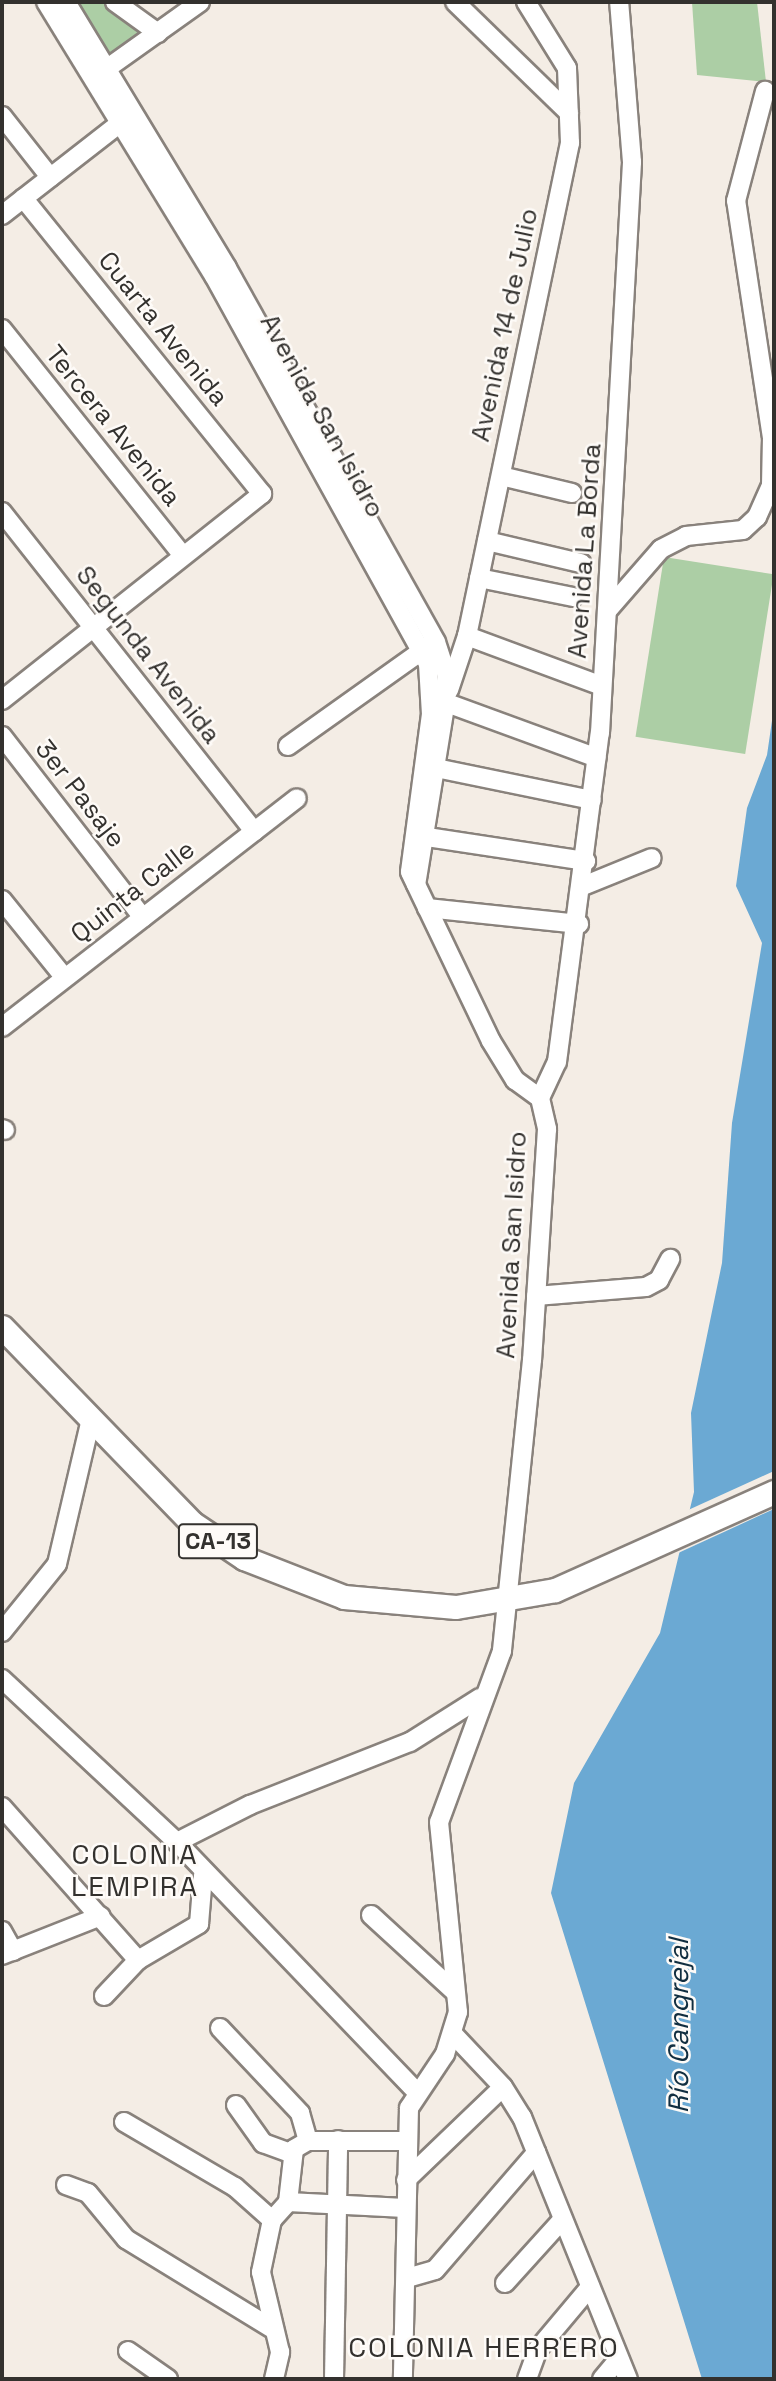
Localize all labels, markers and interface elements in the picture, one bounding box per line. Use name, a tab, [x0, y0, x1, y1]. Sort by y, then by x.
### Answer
street label: Avenida 14 de Julio	[465, 206, 545, 444]
street label: Cuarta Avenida	[91, 245, 235, 413]
street label: Avenida San Isidro	[253, 309, 391, 523]
street label: Tercera Avenida	[39, 339, 187, 513]
street label: Avenida La Borda	[562, 442, 608, 660]
street label: Segunda Avenida	[69, 560, 227, 750]
street label: 3er Pasaje	[28, 734, 132, 854]
street label: Quinta Calle	[65, 834, 201, 950]
street label: Avenida San Isidro	[490, 1131, 534, 1359]
road number: CA-13	[178, 1520, 258, 1562]
district label: COLONIA LEMPIRA	[72, 1837, 198, 1903]
water label: Río Cangrejal	[661, 1939, 695, 2113]
district label: COLONIA HERRERO	[350, 2330, 618, 2364]

